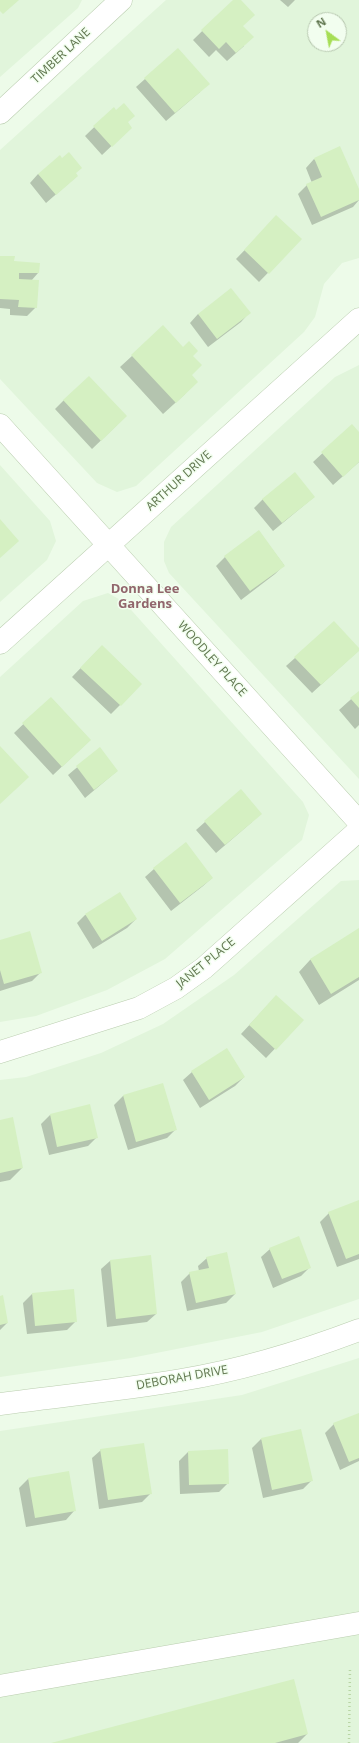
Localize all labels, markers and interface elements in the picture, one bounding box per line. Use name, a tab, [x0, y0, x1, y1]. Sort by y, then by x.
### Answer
north arrow	[307, 12, 347, 52]
text: N	[313, 14, 329, 31]
street label: TIMBER LANE	[29, 25, 93, 87]
street label: ARTHUR DRIVE	[143, 448, 215, 514]
district label: Donna Lee Gardens	[111, 581, 179, 612]
street label: WOODLEY PLACE	[174, 618, 250, 700]
street label: JANET PLACE	[174, 935, 238, 991]
street label: DEBORAH DRIVE	[135, 1363, 229, 1393]

